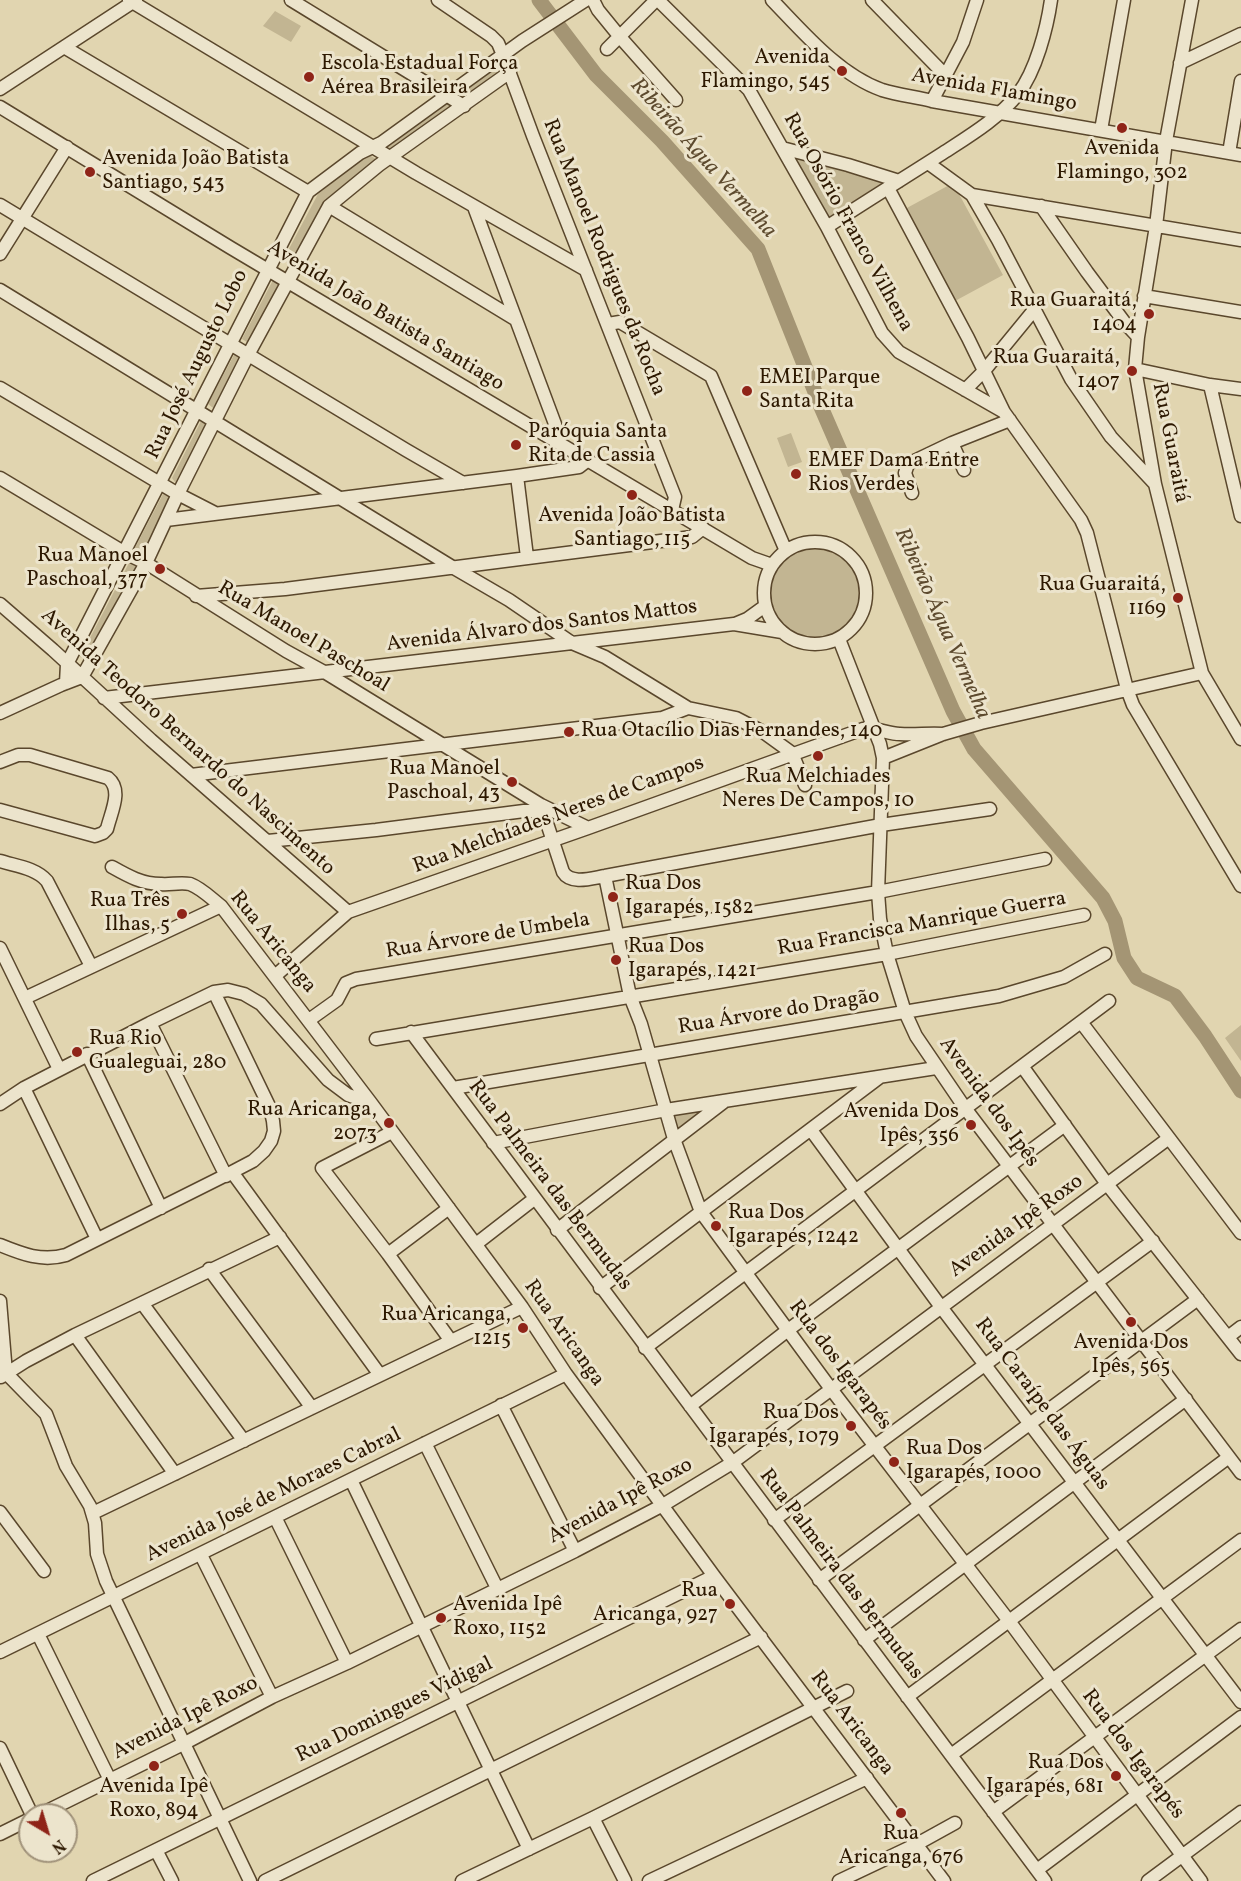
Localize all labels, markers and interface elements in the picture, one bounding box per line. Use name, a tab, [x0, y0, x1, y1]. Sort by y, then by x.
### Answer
place label: Avenida Flamingo, 545	[701, 46, 830, 96]
place label: Escola Estadual Força Aérea Brasileira	[321, 52, 519, 102]
marker: Avenida Flamingo, 545	[835, 64, 849, 78]
street label: Avenida Flamingo	[909, 64, 1079, 118]
marker: Escola Estadual Força Aérea Brasileira	[302, 70, 316, 84]
water label: Ribeirão Água Vermelha	[623, 73, 781, 245]
street label: Rua Osório Franco Vilhena	[776, 109, 918, 337]
street label: Rua Manoel Rodrigues da Rocha	[536, 116, 670, 400]
marker: Avenida Flamingo, 302	[1115, 121, 1129, 135]
place label: Avenida Flamingo, 302	[1056, 137, 1188, 187]
place label: Avenida João Batista Santiago, 543	[102, 147, 289, 197]
marker: Avenida João Batista Santiago, 543	[83, 165, 97, 179]
street label: Avenida João Batista Santiago	[262, 236, 508, 398]
street label: Rua José Augusto Lobo	[141, 266, 255, 464]
place label: Rua Guaraitá, 1404	[1010, 289, 1137, 339]
marker: Rua Guaraitá, 1404	[1142, 307, 1156, 321]
place label: Rua Guaraitá, 1407	[993, 346, 1120, 396]
marker: Rua Guaraitá, 1407	[1125, 364, 1139, 378]
place label: EMEI Parque Santa Rita	[759, 366, 880, 416]
street label: Rua Guaraitá	[1145, 381, 1193, 505]
marker: EMEI Parque Santa Rita	[740, 384, 754, 398]
place label: Paróquia Santa Rita de Cassia	[528, 420, 667, 470]
marker: Paróquia Santa Rita de Cassia	[509, 438, 523, 452]
place label: EMEF Dama Entre Rios Verdes	[808, 449, 979, 499]
marker: EMEF Dama Entre Rios Verdes	[789, 467, 803, 481]
marker: Avenida João Batista Santiago, 115	[625, 488, 639, 502]
place label: Avenida João Batista Santiago, 115	[538, 504, 726, 554]
water label: Ribeirão Água Vermelha	[887, 524, 995, 724]
place label: Rua Manoel Paschoal, 377	[26, 544, 148, 594]
marker: Rua Manoel Paschoal, 377	[153, 562, 167, 576]
place label: Rua Guaraitá, 1169	[1039, 573, 1166, 623]
street label: Rua Manoel Paschoal	[213, 577, 393, 699]
marker: Rua Guaraitá, 1169	[1171, 591, 1185, 605]
street label: Avenida Álvaro dos Santos Mattos	[385, 595, 699, 659]
street label: Avenida Teodoro Bernardo do Nascimento	[35, 604, 339, 882]
place label: Rua Otacílio Dias Fernandes, 140	[581, 719, 882, 745]
marker: Rua Otacílio Dias Fernandes, 140	[562, 725, 576, 739]
marker: Rua Melchiades Neres De Campos, 10	[811, 749, 825, 763]
street label: Rua Melchíades Neres de Campos	[410, 752, 708, 880]
place label: Rua Manoel Paschoal, 43	[387, 757, 500, 807]
place label: Rua Melchiades Neres De Campos, 10	[722, 765, 914, 815]
marker: Rua Manoel Paschoal, 43	[505, 775, 519, 789]
place label: Rua Dos Igarapés, 1582	[625, 872, 754, 922]
street label: Rua Aricanga	[223, 887, 321, 999]
street label: Rua Francisca Manrique Guerra	[776, 887, 1068, 963]
place label: Rua Três Ilhas, 5	[90, 889, 170, 939]
marker: Rua Dos Igarapés, 1582	[606, 890, 620, 904]
marker: Rua Três Ilhas, 5	[175, 907, 189, 921]
street label: Rua Árvore de Umbela	[384, 908, 592, 966]
place label: Rua Dos Igarapés, 1421	[628, 935, 757, 985]
marker: Rua Dos Igarapés, 1421	[609, 953, 623, 967]
street label: Rua Árvore do Dragão	[676, 985, 882, 1041]
place label: Rua Rio Gualeguai, 280	[89, 1027, 226, 1077]
street label: Avenida dos Ipês	[932, 1033, 1044, 1173]
marker: Rua Rio Gualeguai, 280	[70, 1045, 84, 1059]
street label: Rua Palmeira das Bermudas	[462, 1076, 636, 1296]
place label: Rua Aricanga, 2073	[247, 1098, 377, 1148]
place label: Avenida Dos Ipês, 356	[844, 1100, 959, 1150]
marker: Rua Aricanga, 2073	[382, 1116, 396, 1130]
marker: Avenida Dos Ipês, 356	[964, 1118, 978, 1132]
street label: Avenida Ipê Roxo	[945, 1170, 1089, 1284]
place label: Rua Dos Igarapés, 1242	[728, 1201, 859, 1251]
marker: Rua Dos Igarapés, 1242	[709, 1219, 723, 1233]
street label: Rua Aricanga	[517, 1276, 609, 1392]
street label: Rua dos Igarapés	[782, 1296, 896, 1436]
place label: Rua Aricanga, 1215	[381, 1303, 511, 1353]
street label: Rua Caraípe das Águas	[968, 1314, 1114, 1496]
marker: Avenida Dos Ipês, 565	[1124, 1315, 1138, 1329]
marker: Rua Aricanga, 1215	[516, 1321, 530, 1335]
place label: Avenida Dos Ipês, 565	[1073, 1331, 1189, 1381]
place label: Rua Dos Igarapés, 1079	[709, 1401, 839, 1451]
marker: Rua Dos Igarapés, 1079	[844, 1419, 858, 1433]
street label: Avenida José de Moraes Cabral	[142, 1423, 406, 1569]
place label: Rua Dos Igarapés, 1000	[906, 1437, 1041, 1487]
street label: Avenida Ipê Roxo	[545, 1453, 697, 1551]
marker: Rua Dos Igarapés, 1000	[887, 1455, 901, 1469]
street label: Rua Palmeira das Bermudas	[753, 1465, 927, 1685]
place label: Rua Aricanga, 927	[593, 1579, 718, 1629]
place label: Avenida Ipê Roxo, 1152	[453, 1593, 562, 1643]
marker: Rua Aricanga, 927	[723, 1597, 737, 1611]
marker: Avenida Ipê Roxo, 1152	[434, 1611, 448, 1625]
street label: Rua Domingues Vidigal	[292, 1652, 498, 1770]
street label: Rua Aricanga	[804, 1667, 898, 1781]
street label: Avenida Ipê Roxo	[109, 1672, 263, 1766]
street label: Rua dos Igarapés	[1075, 1685, 1189, 1825]
place label: Rua Dos Igarapés, 681	[986, 1751, 1104, 1801]
marker: Avenida Ipê Roxo, 894	[147, 1759, 161, 1773]
marker: Rua Dos Igarapés, 681	[1109, 1769, 1123, 1783]
place label: Avenida Ipê Roxo, 894	[99, 1775, 209, 1825]
north arrow	[18, 1803, 78, 1863]
marker: Rua Aricanga, 676	[894, 1806, 908, 1820]
place label: Rua Aricanga, 676	[839, 1822, 963, 1872]
text: N	[46, 1833, 69, 1858]

